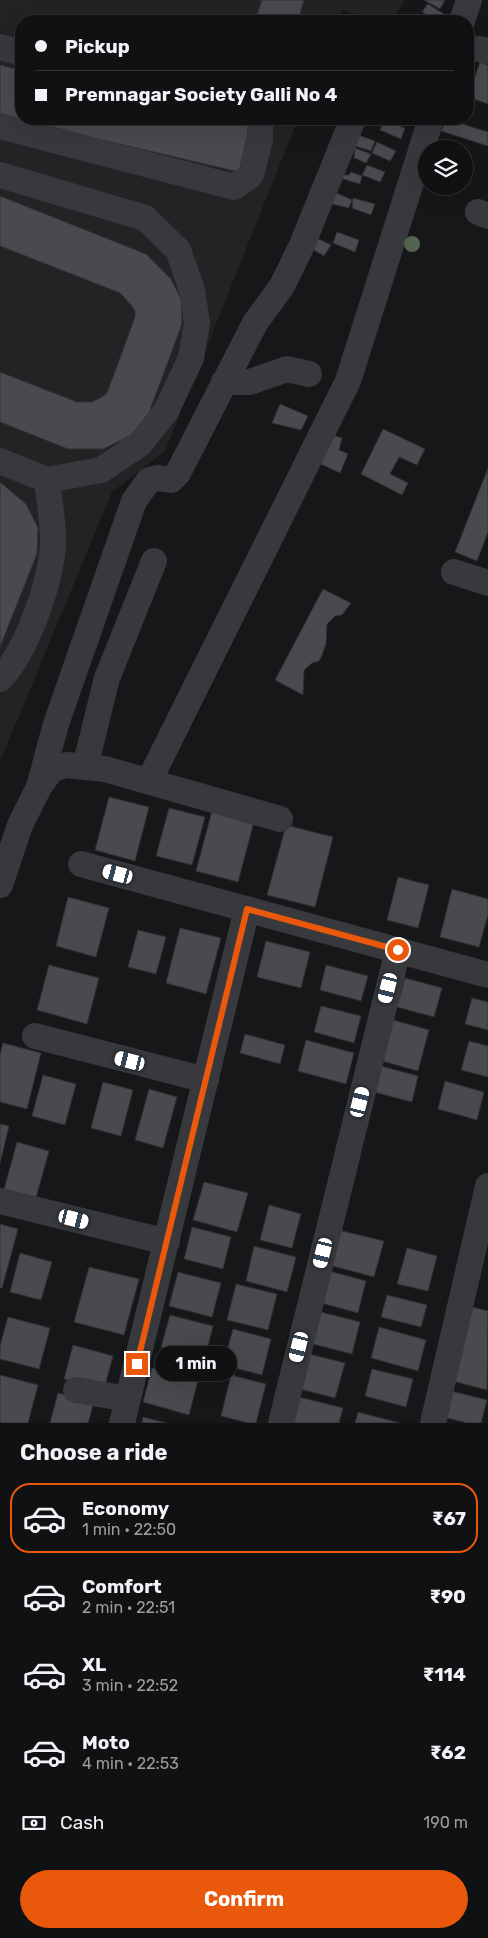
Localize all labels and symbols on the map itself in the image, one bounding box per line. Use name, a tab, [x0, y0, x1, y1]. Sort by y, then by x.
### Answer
car	[101, 863, 134, 885]
route start	[387, 939, 409, 961]
car	[377, 972, 398, 1004]
car	[113, 1050, 146, 1072]
car	[349, 1086, 370, 1118]
car	[57, 1208, 90, 1230]
car	[312, 1237, 333, 1269]
car	[288, 1331, 309, 1363]
callout: 1 min	[154, 1346, 237, 1382]
route end	[126, 1353, 148, 1375]

